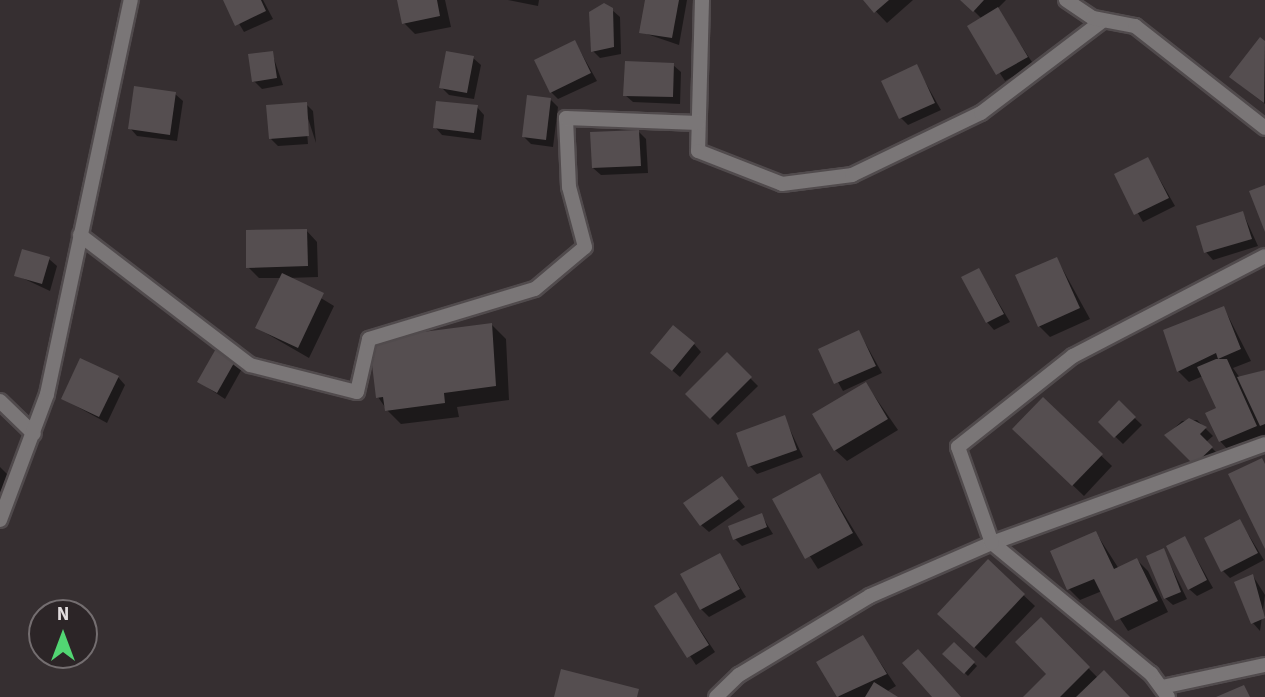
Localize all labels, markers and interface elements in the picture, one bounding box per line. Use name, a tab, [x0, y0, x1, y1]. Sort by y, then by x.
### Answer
north arrow	[28, 599, 98, 669]
text: N	[57, 601, 69, 628]

